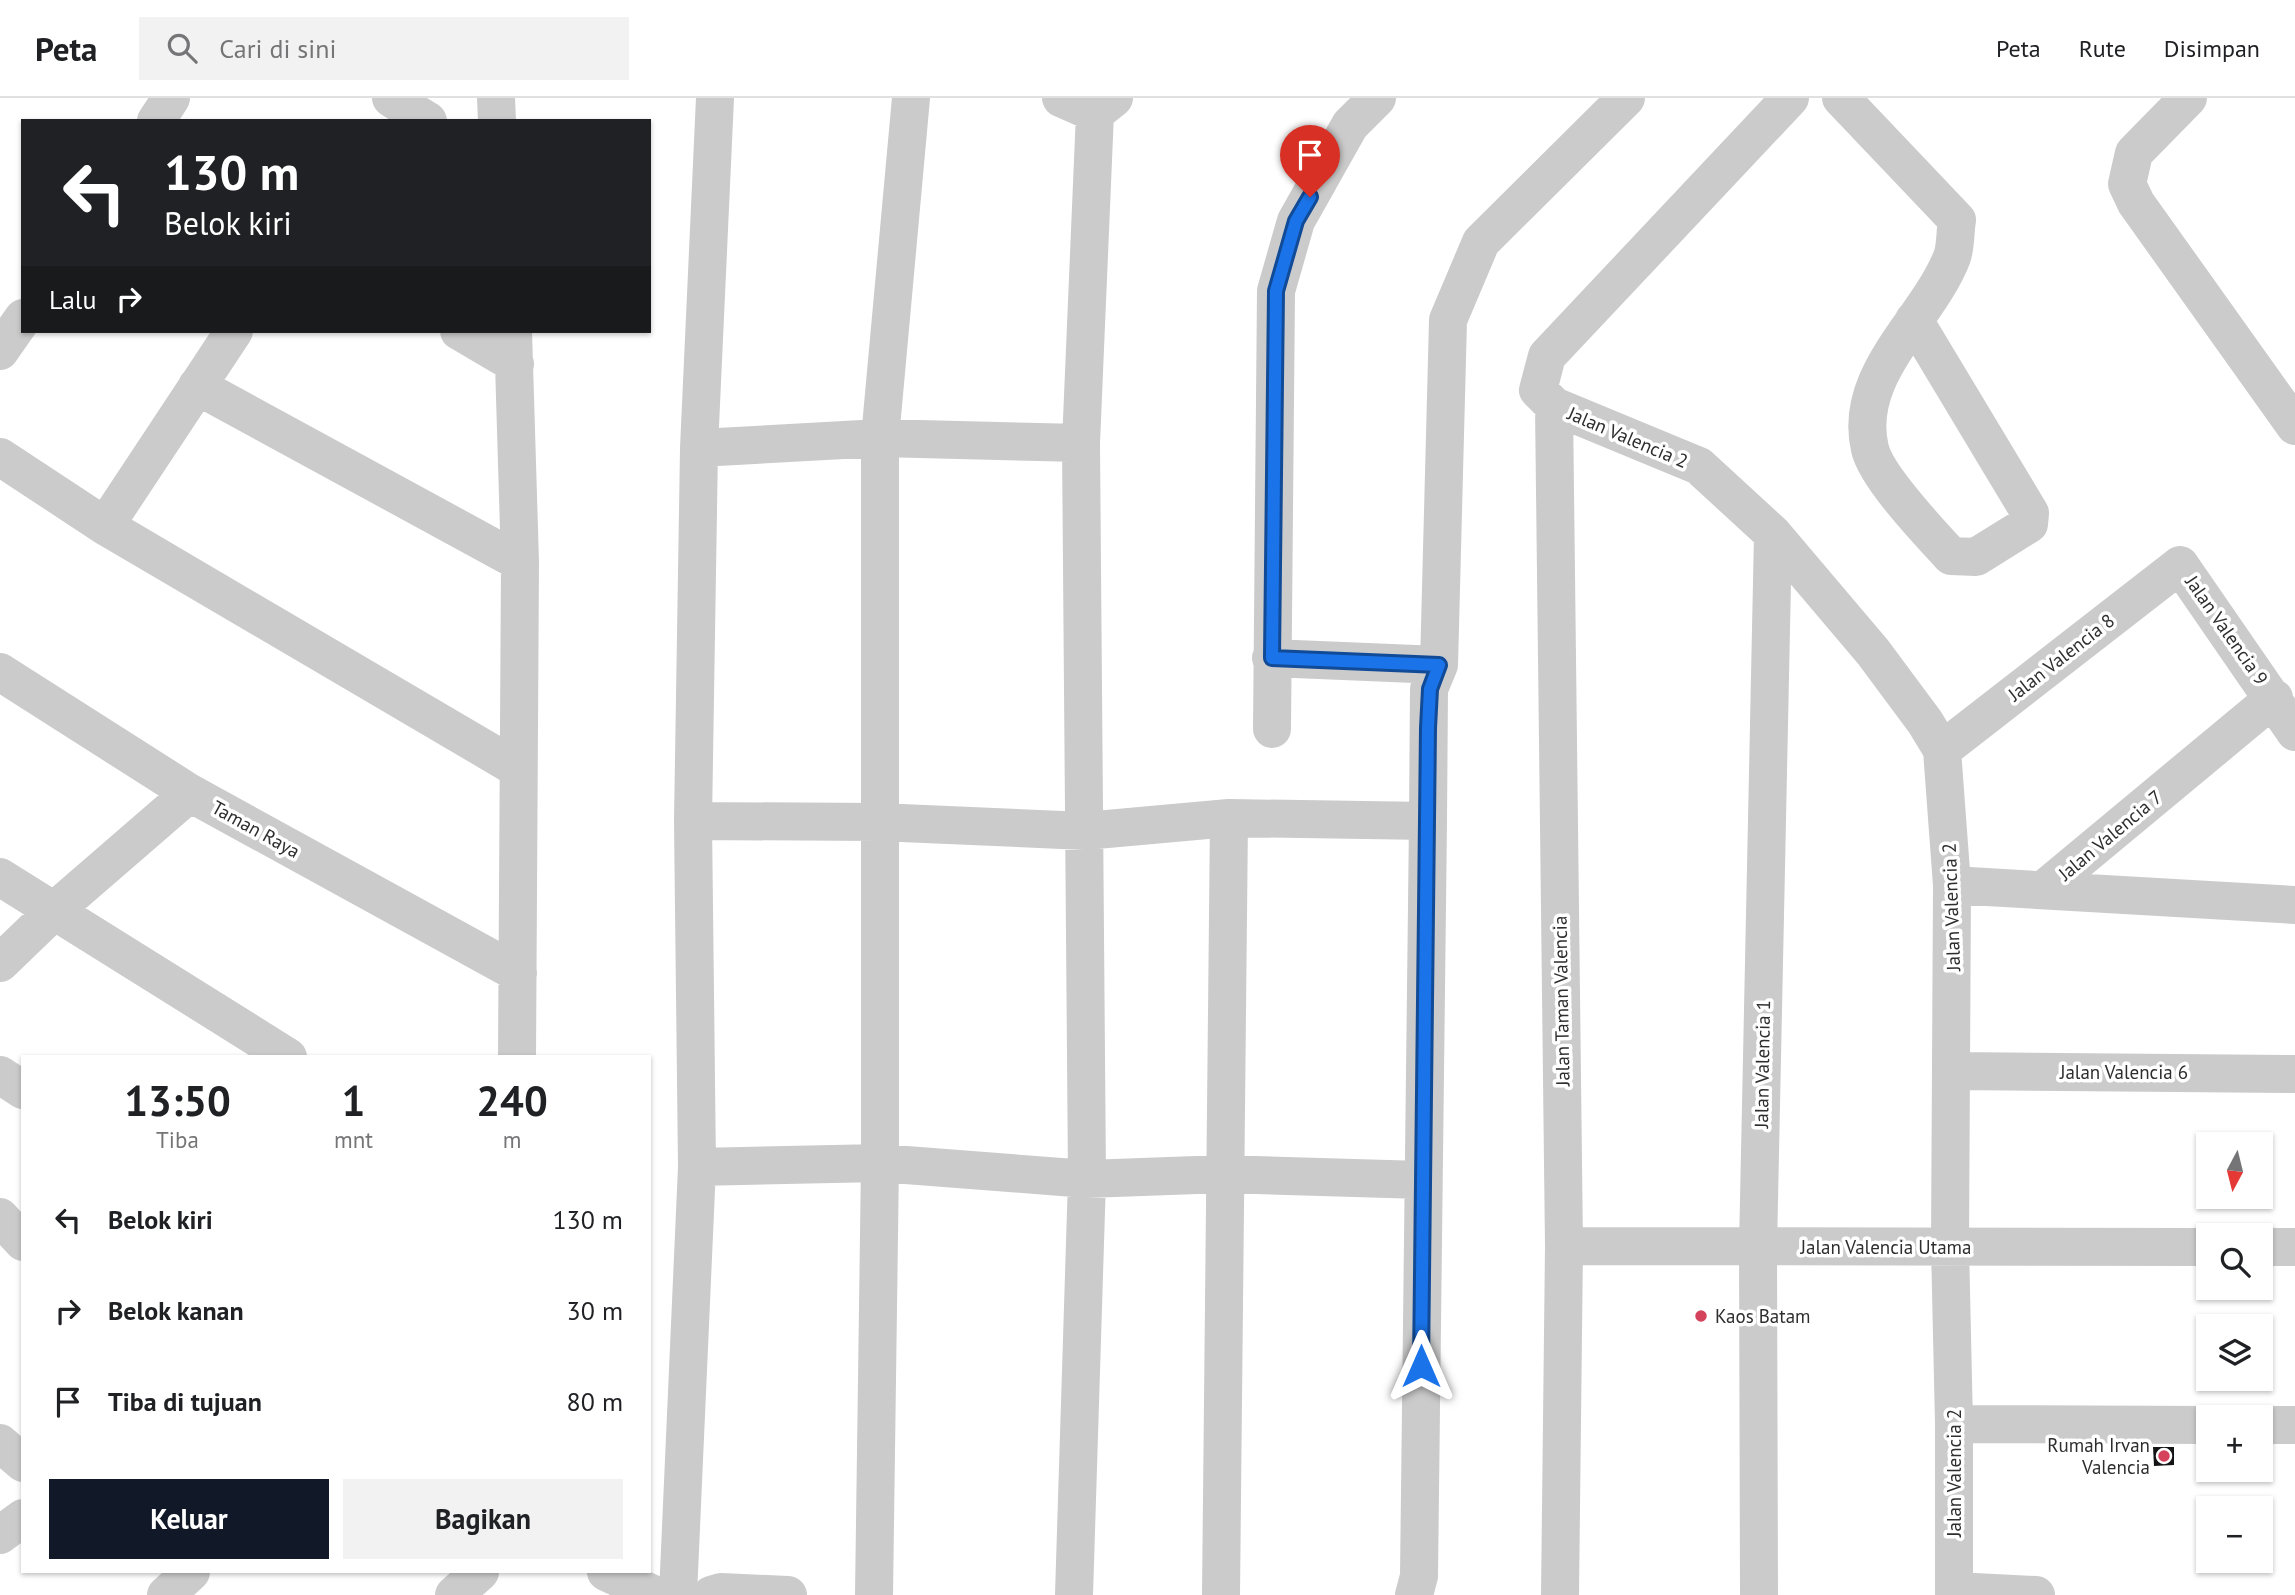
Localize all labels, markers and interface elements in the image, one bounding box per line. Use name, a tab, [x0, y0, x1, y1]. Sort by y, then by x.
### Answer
search box	[139, 17, 629, 80]
text: Peta	[35, 27, 97, 70]
icon: search	[163, 29, 201, 67]
text: Cari di sini	[219, 32, 336, 65]
text: Peta	[1996, 33, 2041, 64]
text: Rute	[2079, 33, 2126, 64]
text: Disimpan	[2164, 33, 2260, 64]
pin	[1280, 125, 1340, 197]
icon: arrive	[1291, 136, 1329, 174]
text: 130 m	[164, 140, 299, 204]
icon: left	[49, 147, 140, 238]
text: Belok kiri	[164, 202, 292, 244]
icon: right	[110, 280, 148, 318]
text: Lalu	[49, 283, 96, 316]
street label: Jalan Valencia 2	[1563, 401, 1692, 473]
street label: Jalan Valencia 9	[2180, 570, 2274, 689]
street label: Jalan Valencia 8	[2002, 608, 2119, 707]
street label: Jalan Valencia 7	[2052, 785, 2167, 886]
street label: Taman Raya	[208, 795, 304, 863]
street label: Jalan Valencia 2	[1937, 843, 1965, 972]
street label: Jalan Taman Valencia	[1548, 916, 1575, 1087]
street label: Jalan Valencia 1	[1749, 1000, 1775, 1129]
street label: Jalan Valencia 6	[2059, 1060, 2188, 1084]
text: 13:50	[124, 1073, 231, 1128]
text: 1	[342, 1073, 365, 1128]
text: 240	[476, 1073, 548, 1128]
text: Tiba	[156, 1125, 199, 1154]
text: mnt	[334, 1125, 373, 1154]
text: m	[503, 1125, 521, 1154]
north arrow	[2196, 1132, 2273, 1209]
map controls	[2196, 1132, 2273, 1573]
icon: left	[49, 1201, 87, 1239]
text: Belok kiri	[108, 1203, 213, 1236]
text: 130 m	[552, 1203, 623, 1236]
button: search	[2196, 1223, 2273, 1300]
street label: Jalan Valencia Utama	[1800, 1235, 1971, 1259]
icon: right	[49, 1292, 87, 1330]
text: Belok kanan	[108, 1294, 244, 1327]
text: 30 m	[567, 1294, 623, 1327]
place label: Kaos Batam	[1715, 1304, 1811, 1328]
marker: Kaos Batam	[1693, 1308, 1709, 1324]
button: layers	[2196, 1314, 2273, 1391]
position arrow	[1384, 1329, 1458, 1403]
icon: arrive	[49, 1383, 87, 1421]
text: Tiba di tujuan	[108, 1385, 262, 1418]
text: 80 m	[567, 1385, 623, 1418]
button: +	[2196, 1405, 2273, 1482]
street label: Jalan Valencia 2	[1942, 1409, 1966, 1538]
place label: Rumah Irvan Valencia	[2047, 1433, 2150, 1479]
marker: Rumah Irvan Valencia	[2156, 1448, 2172, 1464]
button: Keluar	[49, 1479, 329, 1559]
button: Bagikan	[343, 1479, 623, 1559]
button: −	[2196, 1496, 2273, 1573]

